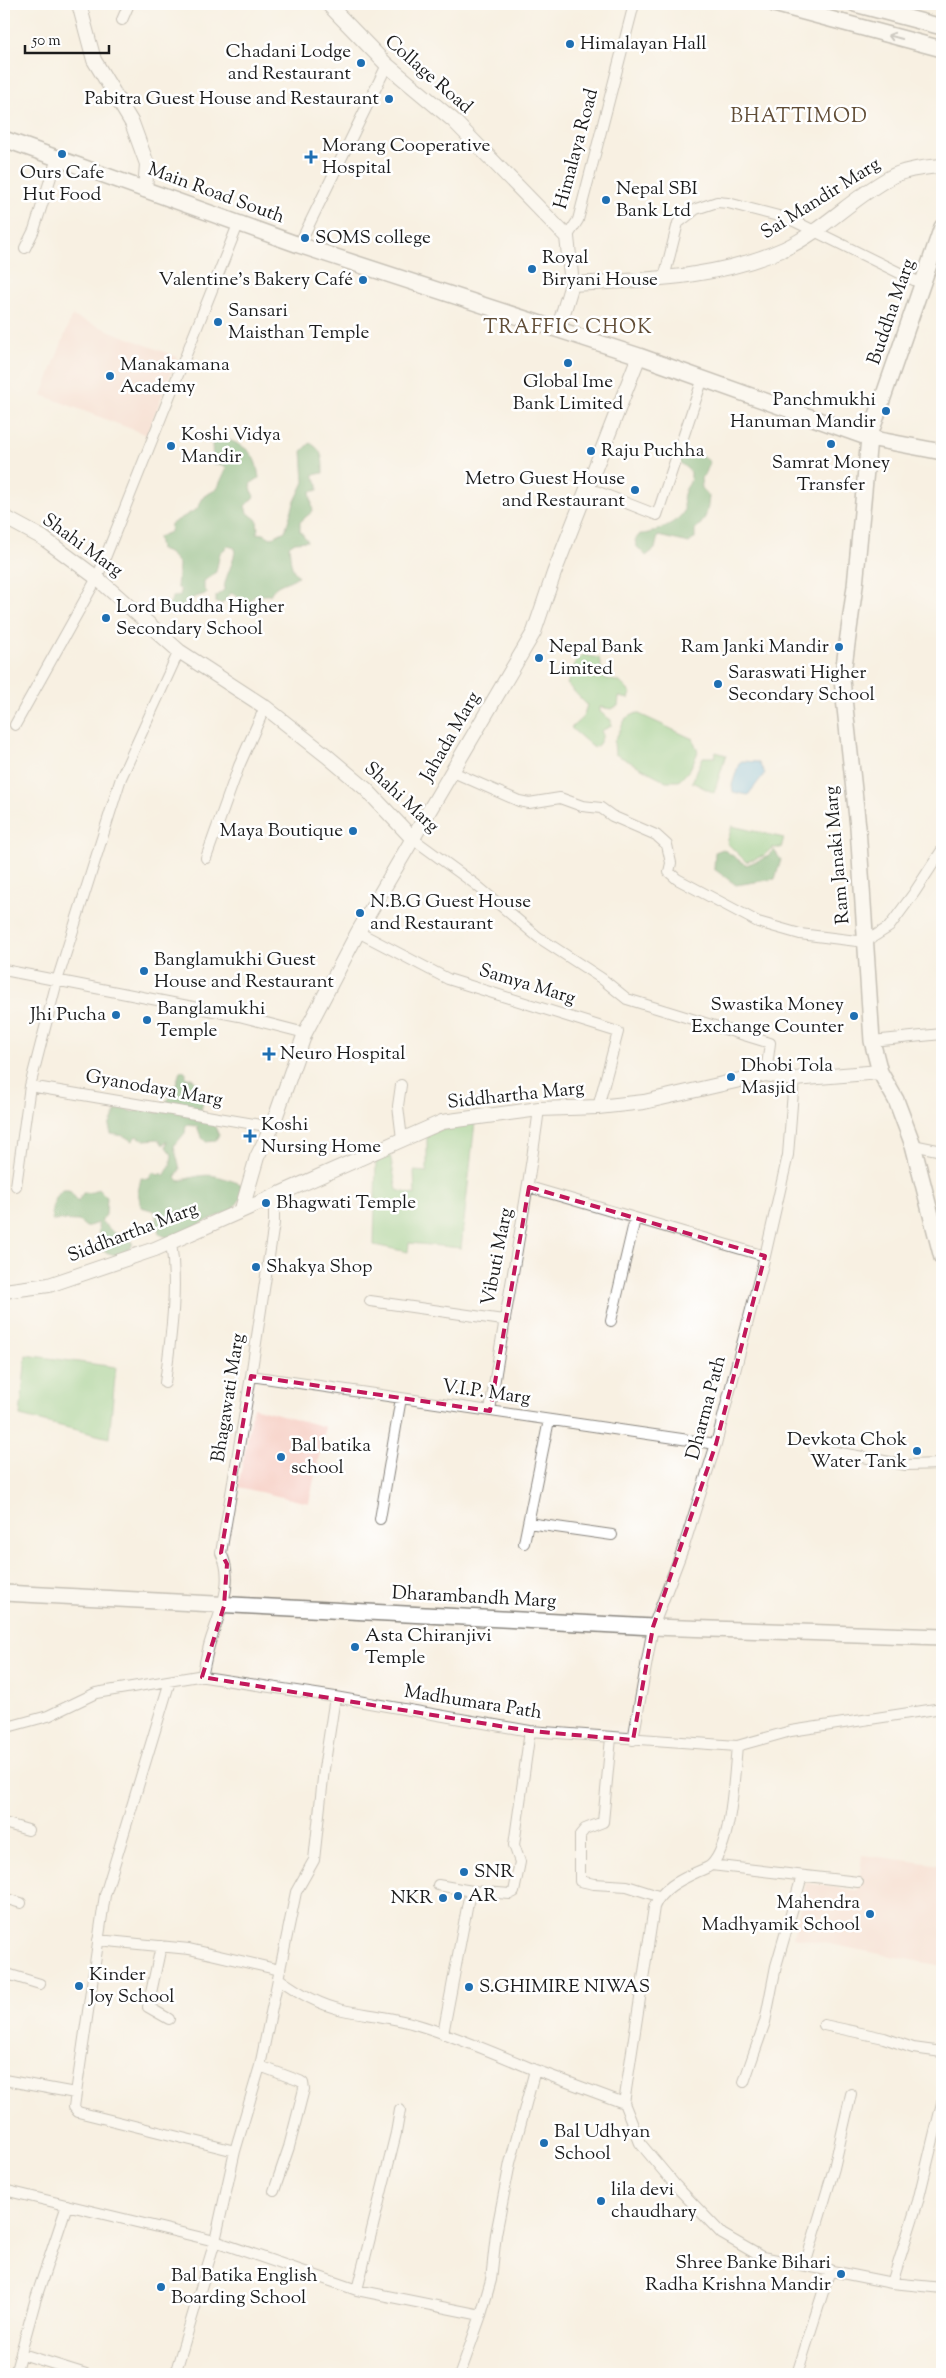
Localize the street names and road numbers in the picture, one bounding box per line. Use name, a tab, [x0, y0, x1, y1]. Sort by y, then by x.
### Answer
street label: Collage Road	[378, 29, 478, 121]
street label: Himalaya Road	[548, 86, 606, 212]
street label: Sai Mandir Marg	[756, 151, 886, 247]
street label: Main Road South	[144, 157, 288, 231]
street label: Buddha Marg	[861, 255, 923, 369]
street label: Shahi Marg	[36, 507, 128, 585]
street label: Jahada Marg	[414, 687, 488, 788]
street label: Shahi Marg	[357, 756, 445, 840]
street label: Ram Janaki Marg	[819, 785, 857, 925]
street label: Samya Marg	[475, 957, 579, 1013]
street label: Gyanodaya Marg	[83, 1064, 225, 1114]
street label: Siddhartha Marg	[446, 1075, 586, 1117]
street label: Siddhartha Marg	[64, 1196, 202, 1270]
street label: Vibuti Marg	[475, 1206, 521, 1308]
street label: Bhagawati Marg	[205, 1332, 253, 1464]
street label: Dharma Path	[680, 1353, 734, 1463]
street label: V.I.P. Marg	[440, 1373, 532, 1413]
street label: Dharambandh Marg	[391, 1580, 557, 1616]
street label: Madhumara Path	[402, 1679, 544, 1727]

